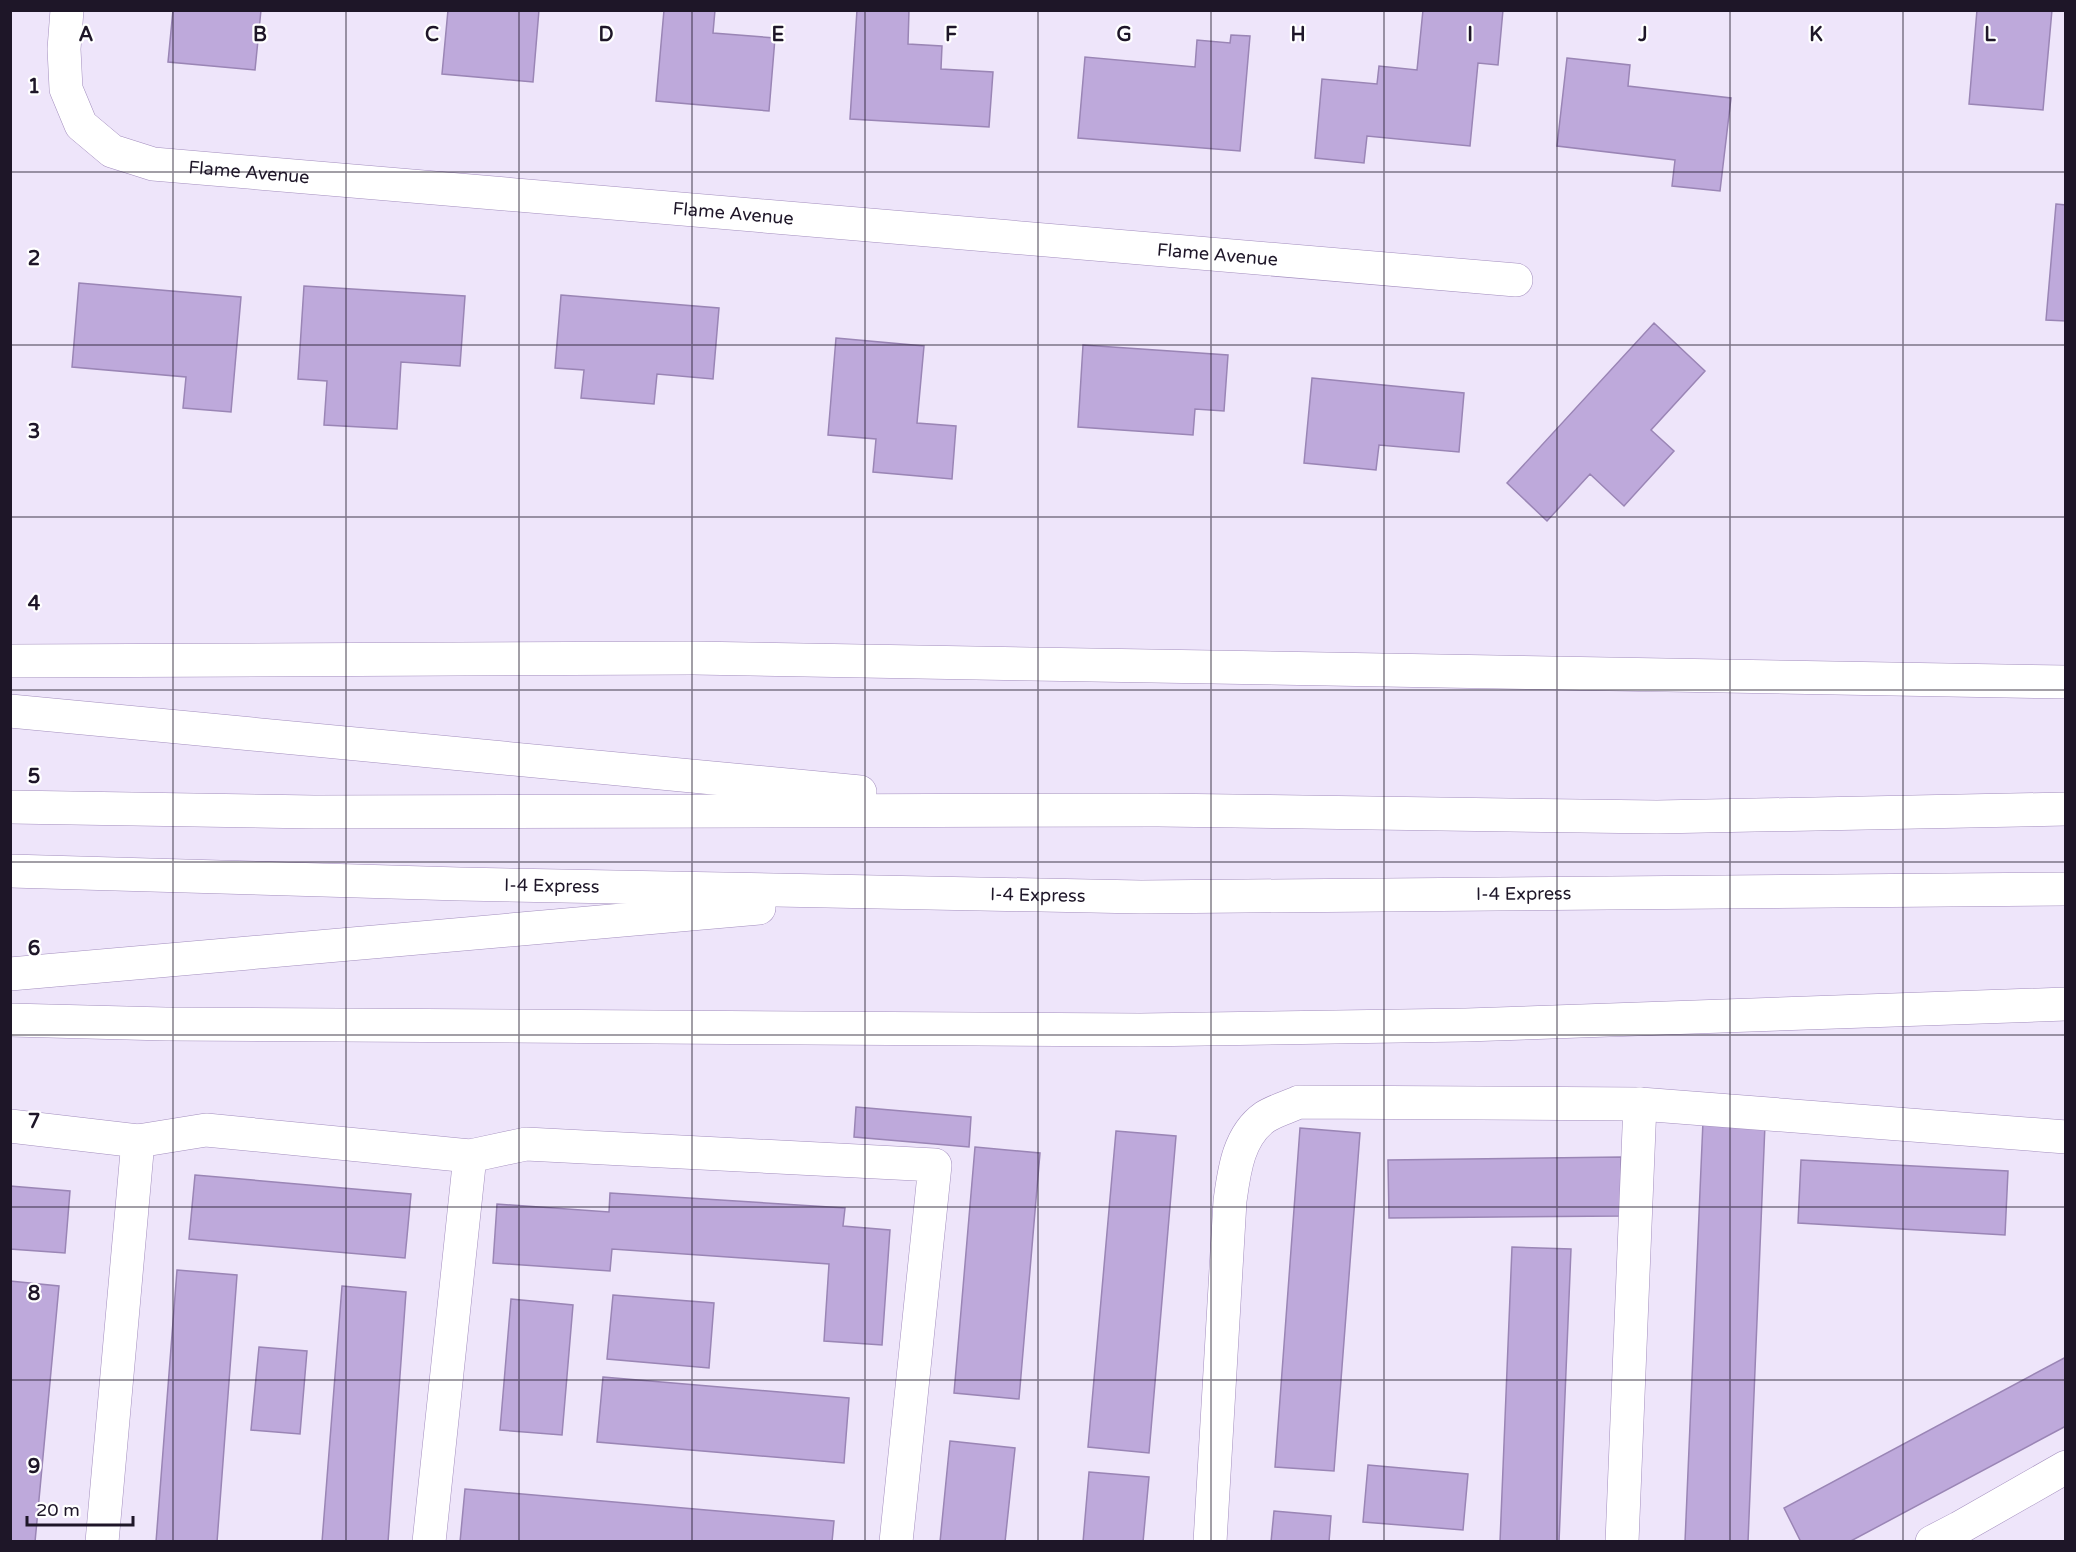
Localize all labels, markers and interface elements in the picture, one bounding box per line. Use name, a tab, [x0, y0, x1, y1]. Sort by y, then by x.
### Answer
text: A	[79, 23, 94, 47]
text: B	[253, 23, 267, 47]
text: C	[425, 23, 439, 47]
text: D	[598, 23, 614, 47]
text: E	[772, 23, 785, 47]
text: F	[945, 23, 957, 47]
text: G	[1116, 23, 1132, 47]
text: H	[1290, 23, 1306, 47]
text: I	[1467, 23, 1473, 47]
text: J	[1637, 23, 1648, 47]
text: K	[1809, 23, 1823, 47]
text: L	[1984, 23, 1996, 47]
text: 1	[28, 75, 40, 99]
street label: Flame Avenue	[188, 156, 310, 188]
street label: Flame Avenue	[672, 197, 795, 229]
street label: Flame Avenue	[1156, 238, 1279, 271]
text: 2	[28, 247, 40, 271]
text: 3	[28, 420, 40, 444]
text: 4	[28, 592, 41, 616]
text: 5	[28, 765, 40, 789]
street label: I-4 Express	[504, 874, 600, 898]
street label: I-4 Express	[1476, 882, 1571, 905]
street label: I-4 Express	[990, 883, 1086, 907]
text: 6	[28, 937, 40, 961]
text: 7	[28, 1110, 40, 1134]
text: 8	[28, 1282, 40, 1306]
text: 9	[28, 1455, 40, 1479]
scale bar	[27, 1489, 134, 1527]
text: 20 m	[36, 1499, 80, 1521]

